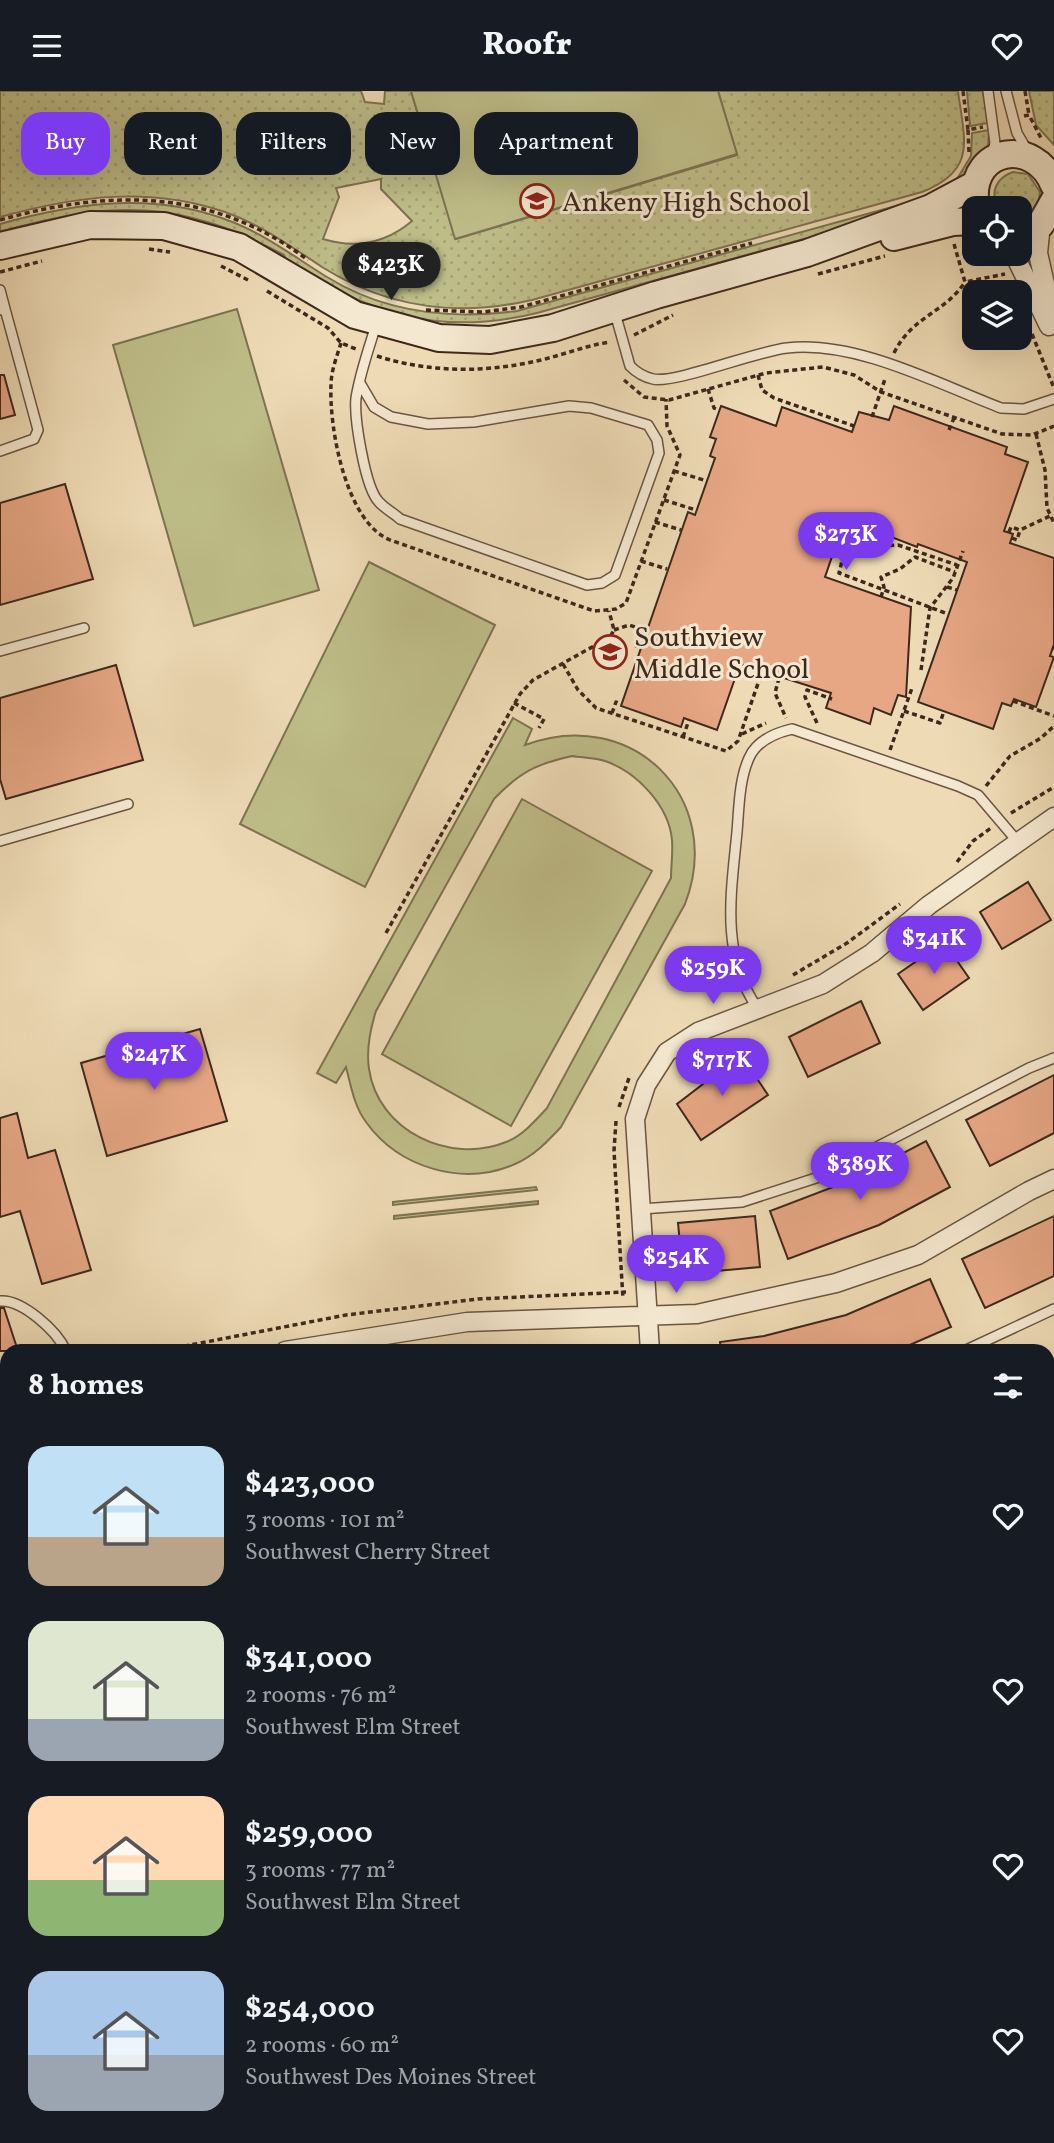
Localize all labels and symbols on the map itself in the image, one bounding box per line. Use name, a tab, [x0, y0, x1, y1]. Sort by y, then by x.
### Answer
school or university icon: Ankeny High School	[518, 182, 556, 220]
place label: Ankeny High School	[562, 184, 810, 223]
pin: $423K	[342, 243, 440, 302]
pin: $273K	[797, 512, 895, 572]
place label: Southview Middle School	[634, 619, 809, 690]
school or university icon: Southview Middle School	[591, 633, 629, 671]
pin: $341K	[885, 917, 983, 976]
pin: $259K	[664, 947, 762, 1006]
pin: $247K	[105, 1033, 203, 1092]
pin: $717K	[673, 1039, 771, 1098]
pin: $389K	[811, 1143, 909, 1202]
pin: $254K	[627, 1235, 725, 1295]

